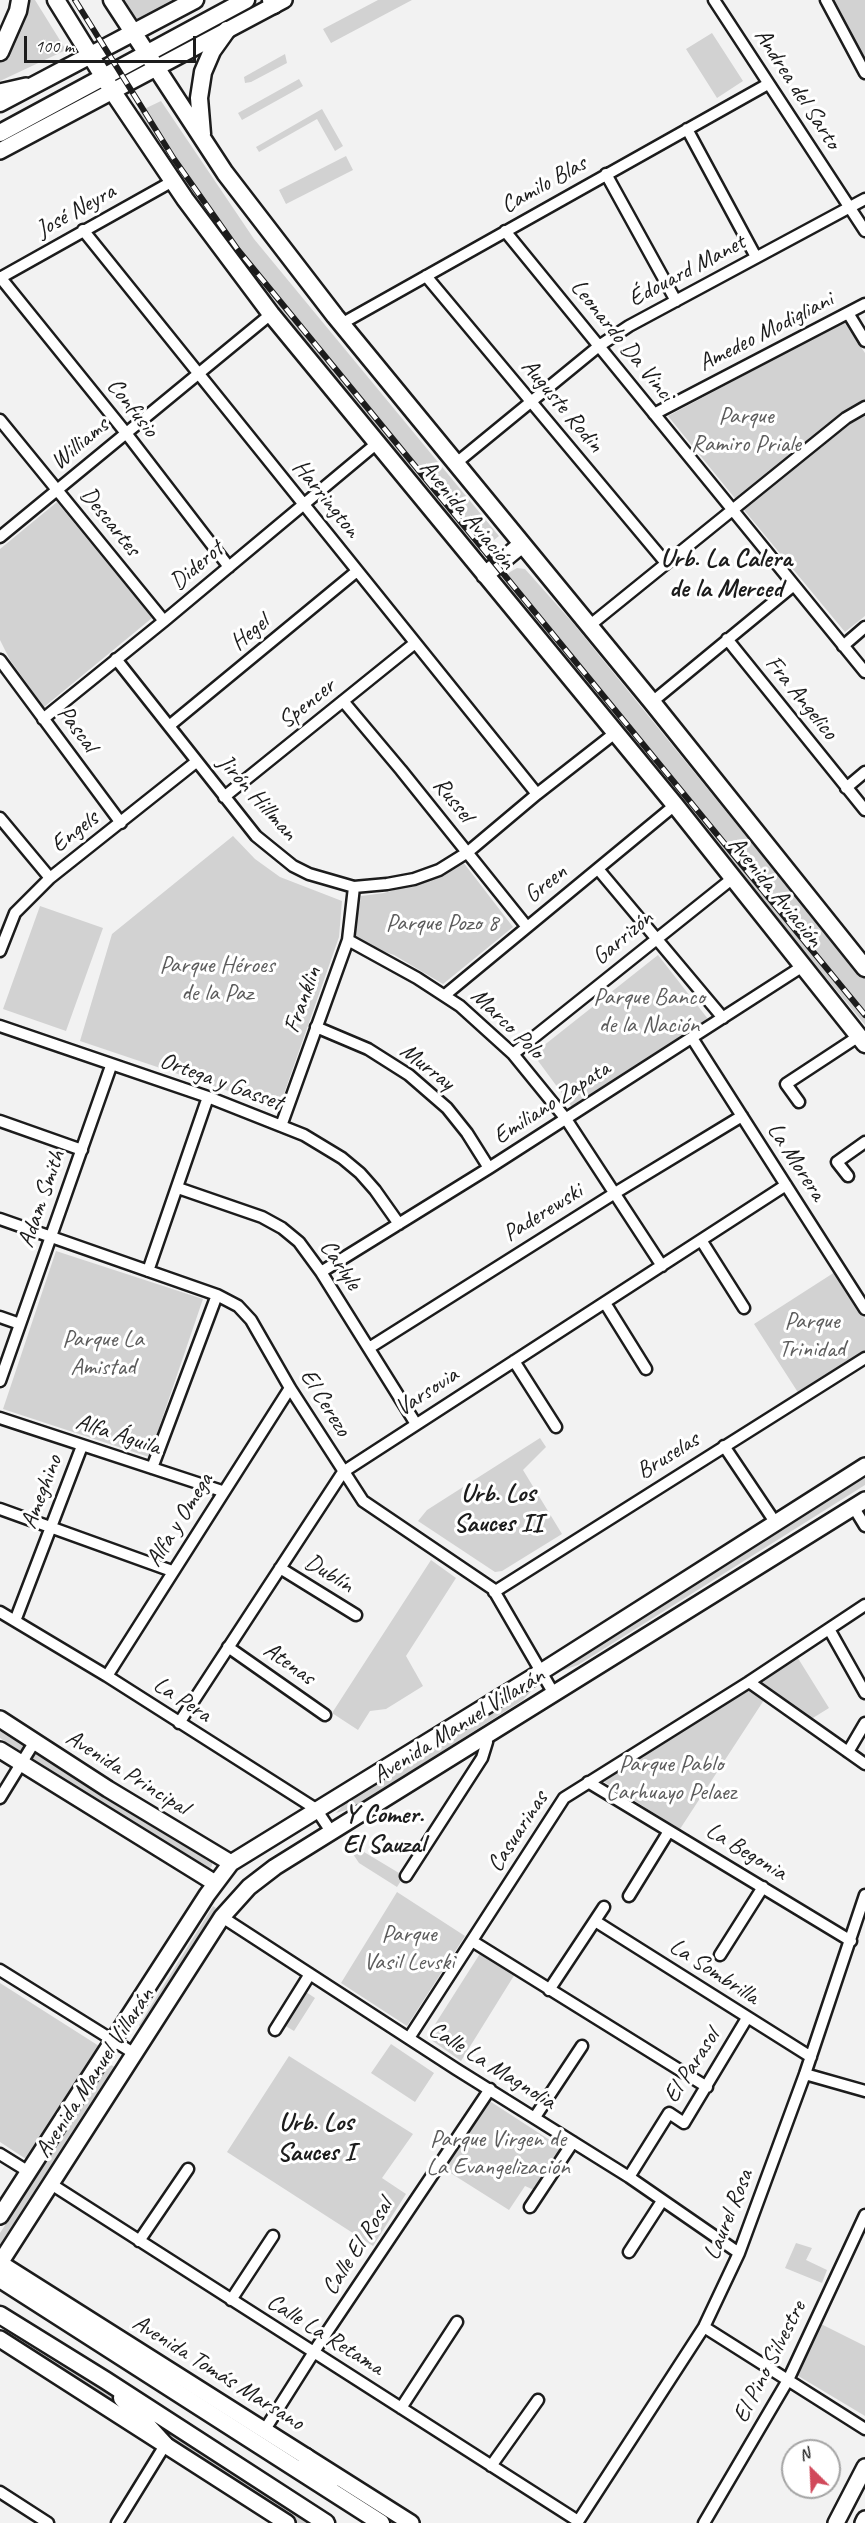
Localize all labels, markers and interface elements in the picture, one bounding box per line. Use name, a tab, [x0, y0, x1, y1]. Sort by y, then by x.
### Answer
street label: Andrea del Sarto	[747, 23, 847, 155]
scale bar	[27, 24, 200, 62]
text: 100 m	[35, 35, 74, 57]
street label: Camilo Blas	[496, 150, 592, 220]
street label: José Neyra	[31, 178, 121, 244]
street label: Édouard Manet	[624, 228, 750, 314]
street label: Leonardo Da Vinci	[564, 274, 680, 408]
street label: Amedeo Modigliani	[694, 286, 838, 378]
street label: Auguste Rodin	[514, 353, 610, 459]
street label: Confusio	[100, 372, 164, 444]
park label: Parque Ramiro Priale	[691, 403, 801, 459]
street label: Williams	[45, 412, 115, 476]
street label: Harrington	[286, 454, 366, 544]
street label: Avenida Aviación	[413, 454, 521, 576]
street label: Descartes	[73, 482, 147, 562]
street label: Diderot	[164, 535, 230, 597]
district label: Urb. La Calera de la Merced	[660, 543, 792, 604]
street label: Hegel	[225, 609, 275, 657]
street label: Fra Angelico	[758, 650, 844, 746]
street label: Spencer	[273, 672, 341, 736]
street label: Pascal	[50, 700, 104, 758]
street label: Jirón Hillman	[211, 749, 303, 847]
street label: Russel	[426, 772, 480, 828]
street label: Engels	[46, 805, 104, 859]
street label: Avenida Aviación	[722, 831, 828, 953]
street label: Green	[519, 858, 573, 910]
street label: Garrizón	[587, 904, 659, 972]
park label: Parque Pozo 8	[386, 910, 498, 938]
park label: Parque Héroes de la Paz	[159, 952, 275, 1008]
street label: Franklin	[278, 963, 328, 1037]
street label: Marco Polo	[464, 982, 550, 1066]
park label: Parque Banco de la Nación	[593, 984, 705, 1040]
street label: Murray	[394, 1037, 460, 1097]
street label: Ortega y Gasset	[156, 1046, 286, 1118]
street label: Emiliano Zapata	[488, 1055, 616, 1151]
street label: La Morera	[760, 1118, 832, 1206]
street label: Adam Smith	[12, 1147, 72, 1251]
street label: Paderewski	[498, 1177, 588, 1249]
street label: Carlyle	[313, 1234, 367, 1296]
park label: Parque Trinidad	[779, 1308, 845, 1364]
park label: Parque La Amistad	[62, 1326, 144, 1382]
street label: Varsovia	[390, 1361, 464, 1423]
street label: El Cerezo	[293, 1364, 357, 1442]
street label: Alfa Águila	[72, 1408, 164, 1462]
street label: Bruselas	[632, 1426, 704, 1486]
street label: Ameghino	[15, 1451, 69, 1533]
street label: Alfa y Omega	[140, 1468, 220, 1572]
district label: Urb. Los Sauces II	[453, 1478, 543, 1540]
street label: Dublín	[299, 1548, 359, 1600]
street label: Atenas	[258, 1636, 320, 1692]
street label: Avenida Manuel Villarán	[368, 1662, 550, 1790]
street label: La Pera	[148, 1671, 216, 1729]
street label: Avenida Principal	[60, 1724, 194, 1822]
park label: Parque Pablo Carhuayo Pelaez	[606, 1751, 736, 1807]
street label: Casuarinas	[481, 1786, 555, 1878]
district label: Y Comer. El Sauzal	[343, 1799, 425, 1860]
street label: La Begonia	[700, 1817, 792, 1887]
park label: Parque Vasil Levski	[364, 1921, 454, 1977]
street label: La Sombrilla	[664, 1932, 764, 2012]
street label: Avenida Manuel Villarán	[29, 1983, 161, 2163]
street label: Calle La Magnolia	[423, 2015, 561, 2117]
street label: El Parasol	[658, 2024, 726, 2108]
district label: Urb. Los Sauces I	[277, 2107, 355, 2168]
park label: Parque Virgen de La Evangelización	[426, 2126, 570, 2182]
street label: Laurel Rosa	[698, 2166, 760, 2264]
street label: Calle El Rosal	[316, 2193, 400, 2301]
street label: Calle La Retama	[261, 2288, 389, 2382]
street label: El Pino Silvestre	[727, 2296, 813, 2428]
street label: Avenida Tomás Marsano	[127, 2309, 309, 2437]
north arrow	[781, 2439, 841, 2499]
text: N	[796, 2443, 813, 2466]

